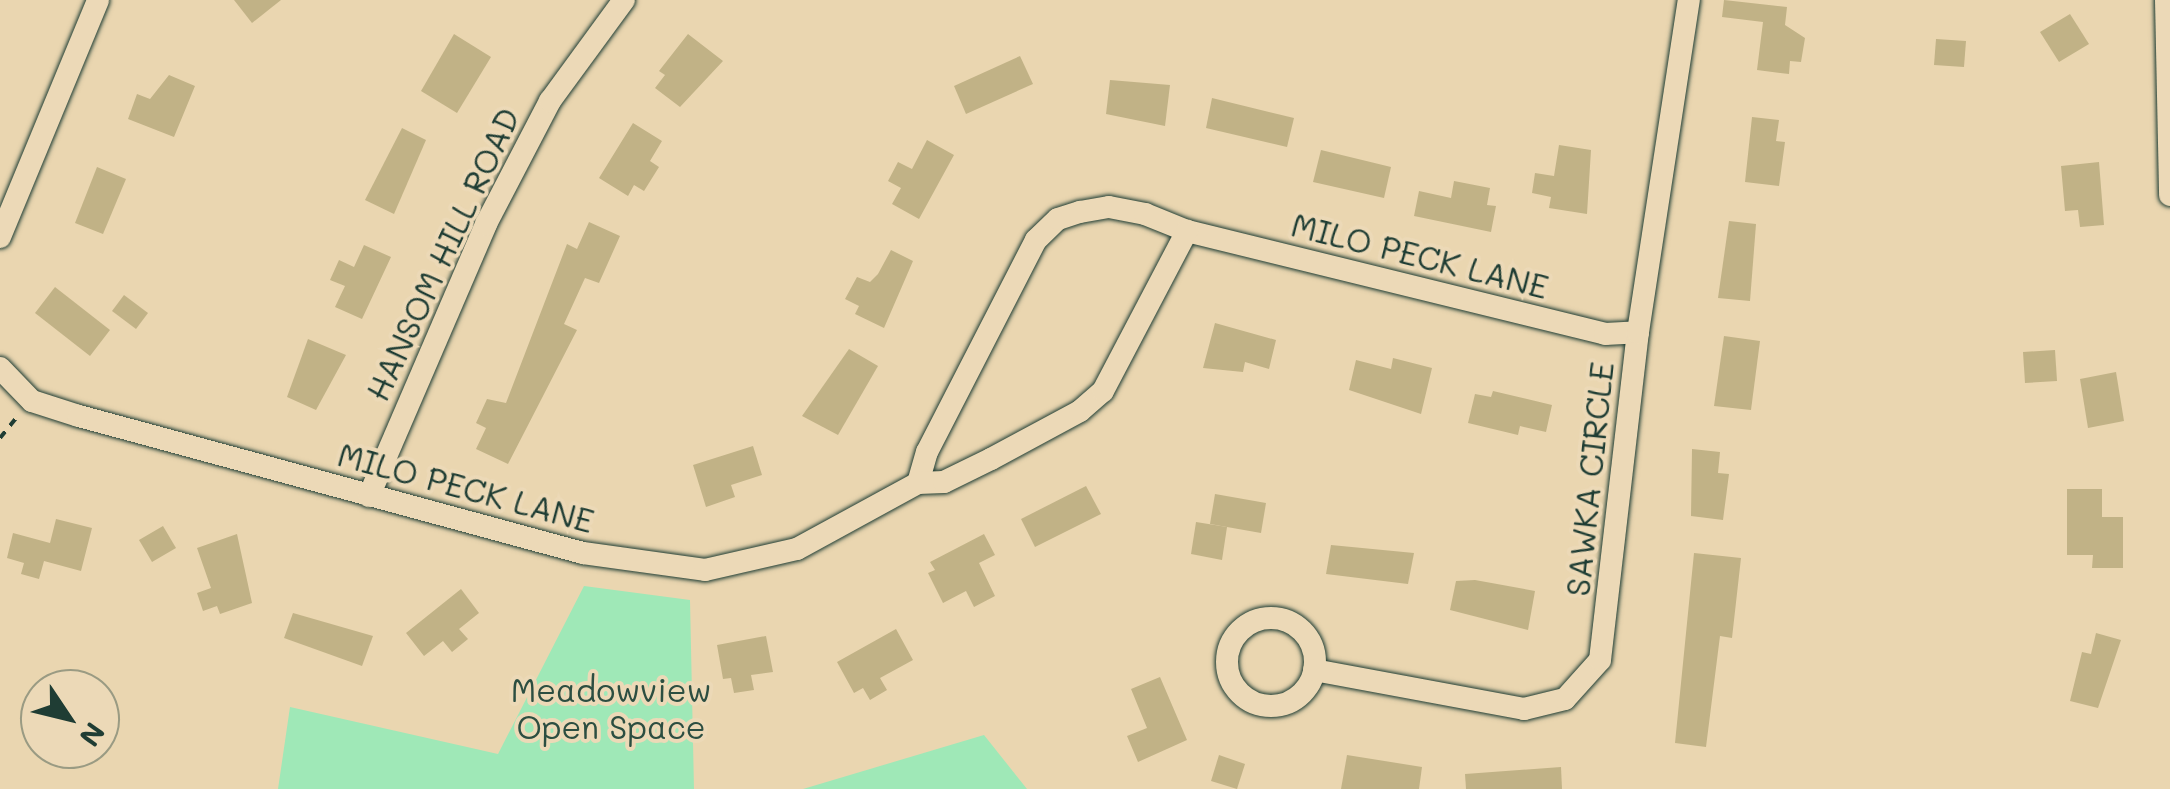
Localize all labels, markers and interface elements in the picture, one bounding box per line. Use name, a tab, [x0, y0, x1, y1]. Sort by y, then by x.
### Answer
street label: HANSOM HILL ROAD	[357, 102, 527, 406]
street label: MILO PECK LANE	[1288, 205, 1552, 305]
street label: SAWKA CIRCLE	[1558, 360, 1620, 598]
street label: MILO PECK LANE	[334, 434, 598, 540]
north arrow	[20, 669, 120, 769]
park label: Meadowview Open Space	[511, 671, 711, 746]
text: N	[72, 716, 114, 754]

